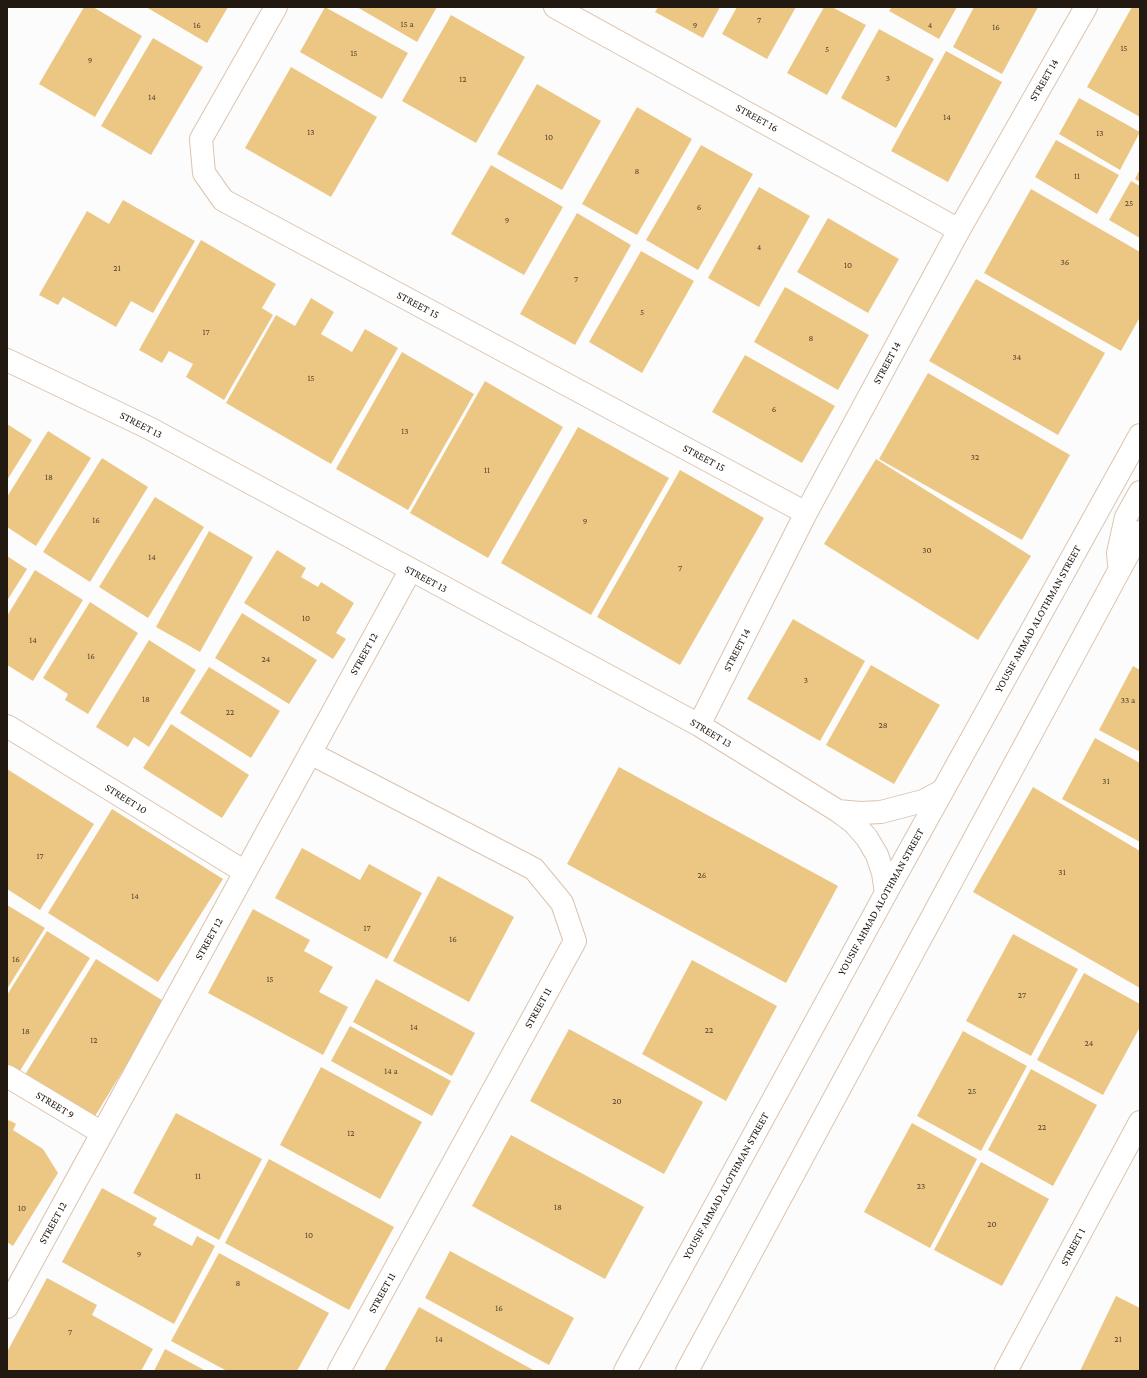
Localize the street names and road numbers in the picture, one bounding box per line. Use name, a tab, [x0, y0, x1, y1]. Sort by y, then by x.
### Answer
street label: STREET 14	[1027, 57, 1061, 103]
street label: STREET 16	[734, 101, 780, 135]
street label: STREET 15	[395, 288, 441, 322]
street label: STREET 14	[870, 339, 904, 387]
street label: STREET 13	[117, 409, 165, 441]
street label: STREET 15	[681, 441, 727, 475]
street label: YOUSIF AHMAD ALOTHMAN STREET	[992, 543, 1084, 695]
street label: STREET 13	[403, 562, 449, 596]
street label: STREET 14	[721, 626, 753, 674]
street label: STREET 12	[347, 631, 381, 677]
street label: STREET 13	[688, 715, 734, 751]
street label: STREET 10	[103, 781, 149, 817]
street label: YOUSIF AHMAD ALOTHMAN STREET	[835, 826, 927, 978]
street label: STREET 12	[192, 916, 226, 962]
street label: STREET 11	[521, 985, 555, 1031]
street label: STREET 9	[33, 1088, 77, 1122]
street label: YOUSIF AHMAD ALOTHMAN STREET	[680, 1110, 772, 1262]
street label: STREET 12	[36, 1200, 70, 1246]
street label: STREET 1	[1058, 1226, 1088, 1268]
street label: STREET 11	[365, 1270, 399, 1316]

